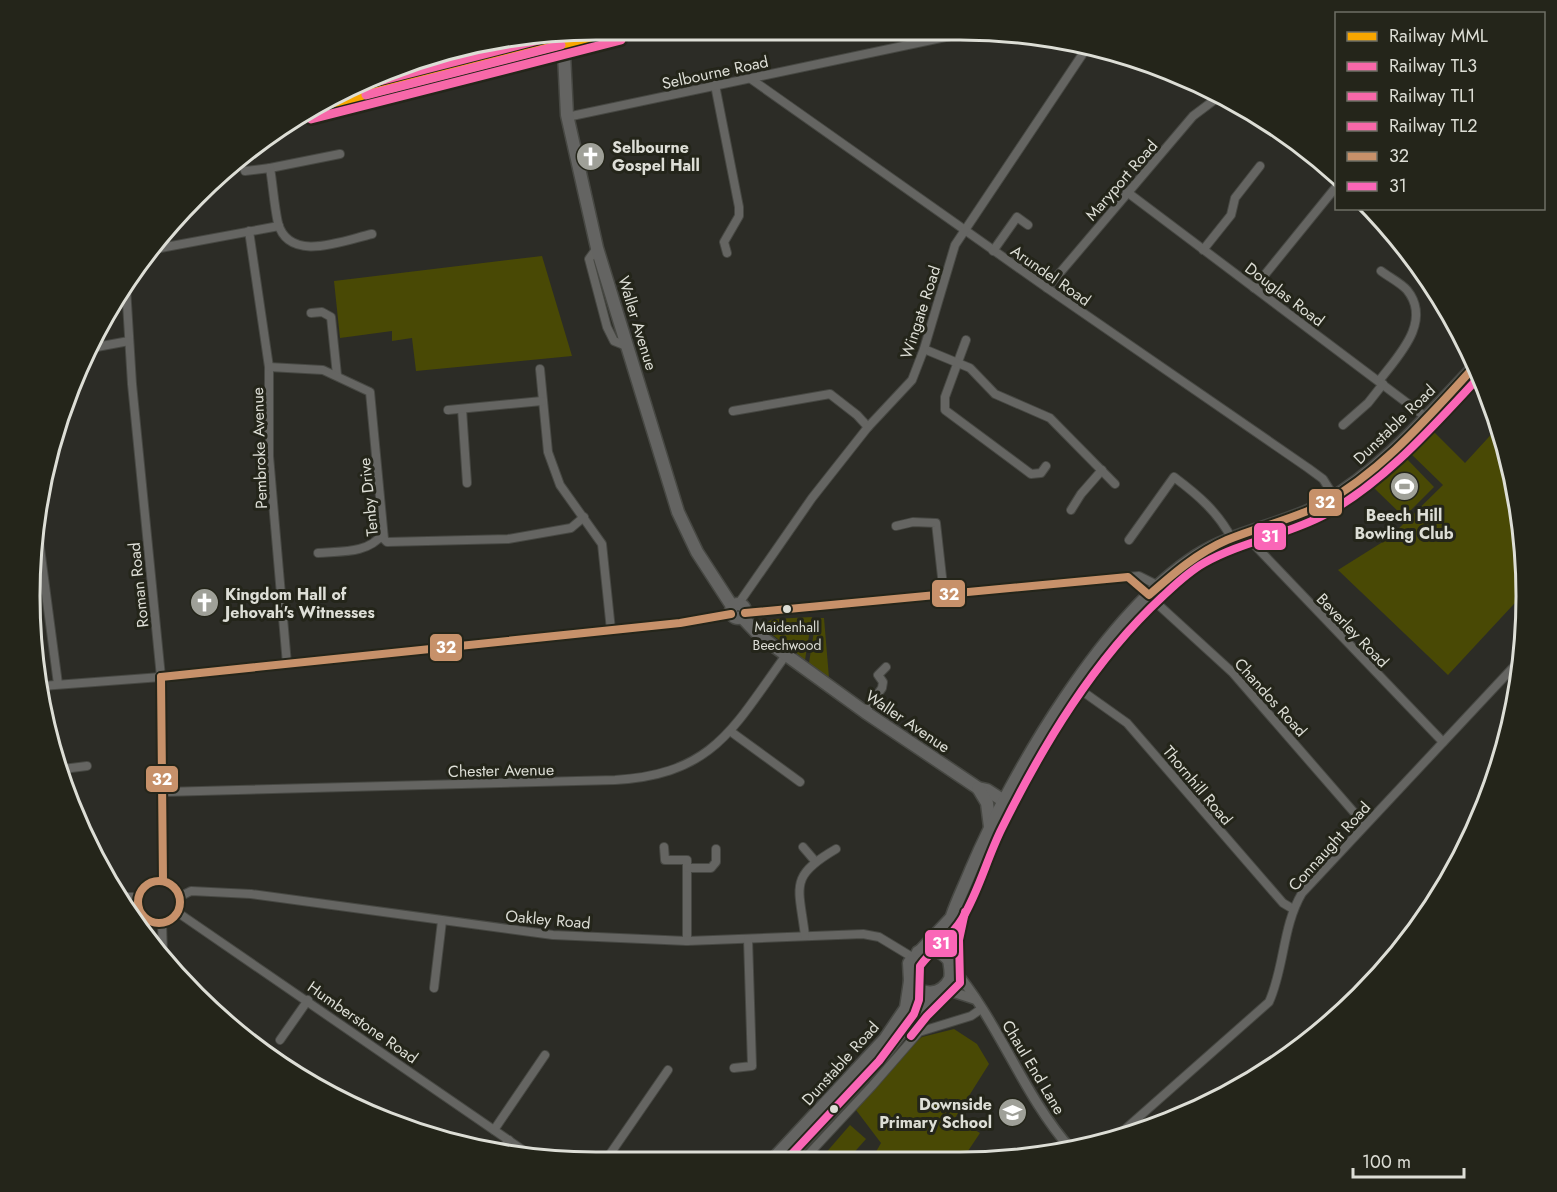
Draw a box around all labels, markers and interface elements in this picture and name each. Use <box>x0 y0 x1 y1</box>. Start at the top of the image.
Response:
legend <box>1335 12 1545 210</box>
text: Railway MML <box>1389 23 1488 49</box>
street label: Selbourne Road <box>660 50 771 95</box>
text: Railway TL3 <box>1389 53 1477 79</box>
text: Railway TL1 <box>1389 83 1475 109</box>
text: Railway TL2 <box>1389 113 1477 139</box>
street label: Maryport Road <box>1080 135 1163 226</box>
place label: Selbourne Gospel Hall <box>612 136 700 177</box>
church icon: Selbourne Gospel Hall <box>575 140 607 172</box>
text: 32 <box>1389 143 1409 169</box>
text: 31 <box>1389 173 1407 199</box>
street label: Arundel Road <box>1006 239 1095 312</box>
street label: Douglas Road <box>1240 257 1329 332</box>
street label: Wingate Road <box>895 263 946 362</box>
street label: Waller Avenue <box>612 273 663 373</box>
street label: Dunstable Road <box>1348 379 1440 469</box>
street label: Pembroke Avenue <box>246 387 273 509</box>
street label: Tenby Drive <box>353 457 384 537</box>
sports icon: Beech Hill Bowling Club <box>1388 471 1420 503</box>
line badge: 32 <box>1308 488 1343 517</box>
text: 32 <box>1315 491 1335 514</box>
place label: Beech Hill Bowling Club <box>1354 504 1454 545</box>
line badge: 31 <box>1253 522 1287 551</box>
text: 31 <box>1261 525 1279 548</box>
street label: Roman Road <box>123 541 154 629</box>
line badge: 32 <box>931 579 966 608</box>
place label: Kingdom Hall of Jehovah's Witnesses <box>222 583 375 624</box>
text: 32 <box>939 583 959 606</box>
church icon: Kingdom Hall of Jehovah's Witnesses <box>188 587 220 619</box>
street label: Beverley Road <box>1311 588 1394 673</box>
marker: Maidenhall Beechwood <box>781 603 793 615</box>
place label: Maidenhall Beechwood <box>753 617 821 655</box>
line badge: 32 <box>429 633 463 662</box>
text: 32 <box>436 636 456 659</box>
street label: Chandos Road <box>1229 653 1312 742</box>
street label: Waller Avenue <box>861 685 955 758</box>
street label: Thornhill Road <box>1157 741 1238 830</box>
street label: Chester Avenue <box>448 758 554 783</box>
line badge: 32 <box>145 765 179 793</box>
text: 32 <box>152 768 172 791</box>
street label: Connaught Road <box>1283 797 1376 896</box>
street label: Oakley Road <box>504 904 592 935</box>
line badge: 31 <box>924 929 958 958</box>
text: 31 <box>932 932 950 955</box>
street label: Humberstone Road <box>303 976 423 1069</box>
street label: Dunstable Road <box>796 1016 884 1110</box>
street label: Chaul End Lane <box>996 1016 1071 1119</box>
place label: Downside Primary School <box>879 1093 992 1134</box>
school or university icon: Downside Primary School <box>997 1097 1029 1129</box>
unlabelled marker <box>828 1103 840 1115</box>
scale bar <box>1353 1141 1464 1179</box>
text: 100 m <box>1362 1149 1411 1175</box>

